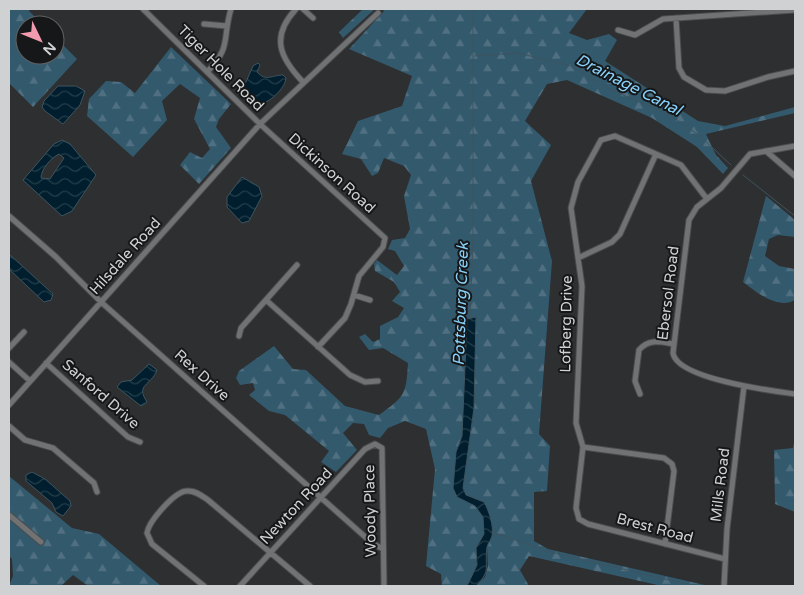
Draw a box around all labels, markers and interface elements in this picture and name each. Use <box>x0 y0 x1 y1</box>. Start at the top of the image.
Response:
north arrow <box>15 15 65 65</box>
street label: Tiger Hole Road <box>174 21 268 115</box>
text: N <box>39 39 59 58</box>
water label: Drainage Canal <box>572 50 686 121</box>
street label: Dickinson Road <box>285 129 379 217</box>
street label: Hilsdale Road <box>86 214 164 298</box>
water label: Pottsburg Creek <box>449 241 473 366</box>
street label: Ebersol Road <box>653 245 683 341</box>
street label: Lofberg Drive <box>556 275 576 373</box>
street label: Rex Drive <box>171 346 233 404</box>
street label: Sanford Drive <box>59 355 143 433</box>
street label: Mills Road <box>707 447 733 523</box>
street label: Newton Road <box>256 464 336 548</box>
street label: Woody Place <box>360 464 380 558</box>
street label: Brest Road <box>615 509 695 547</box>

